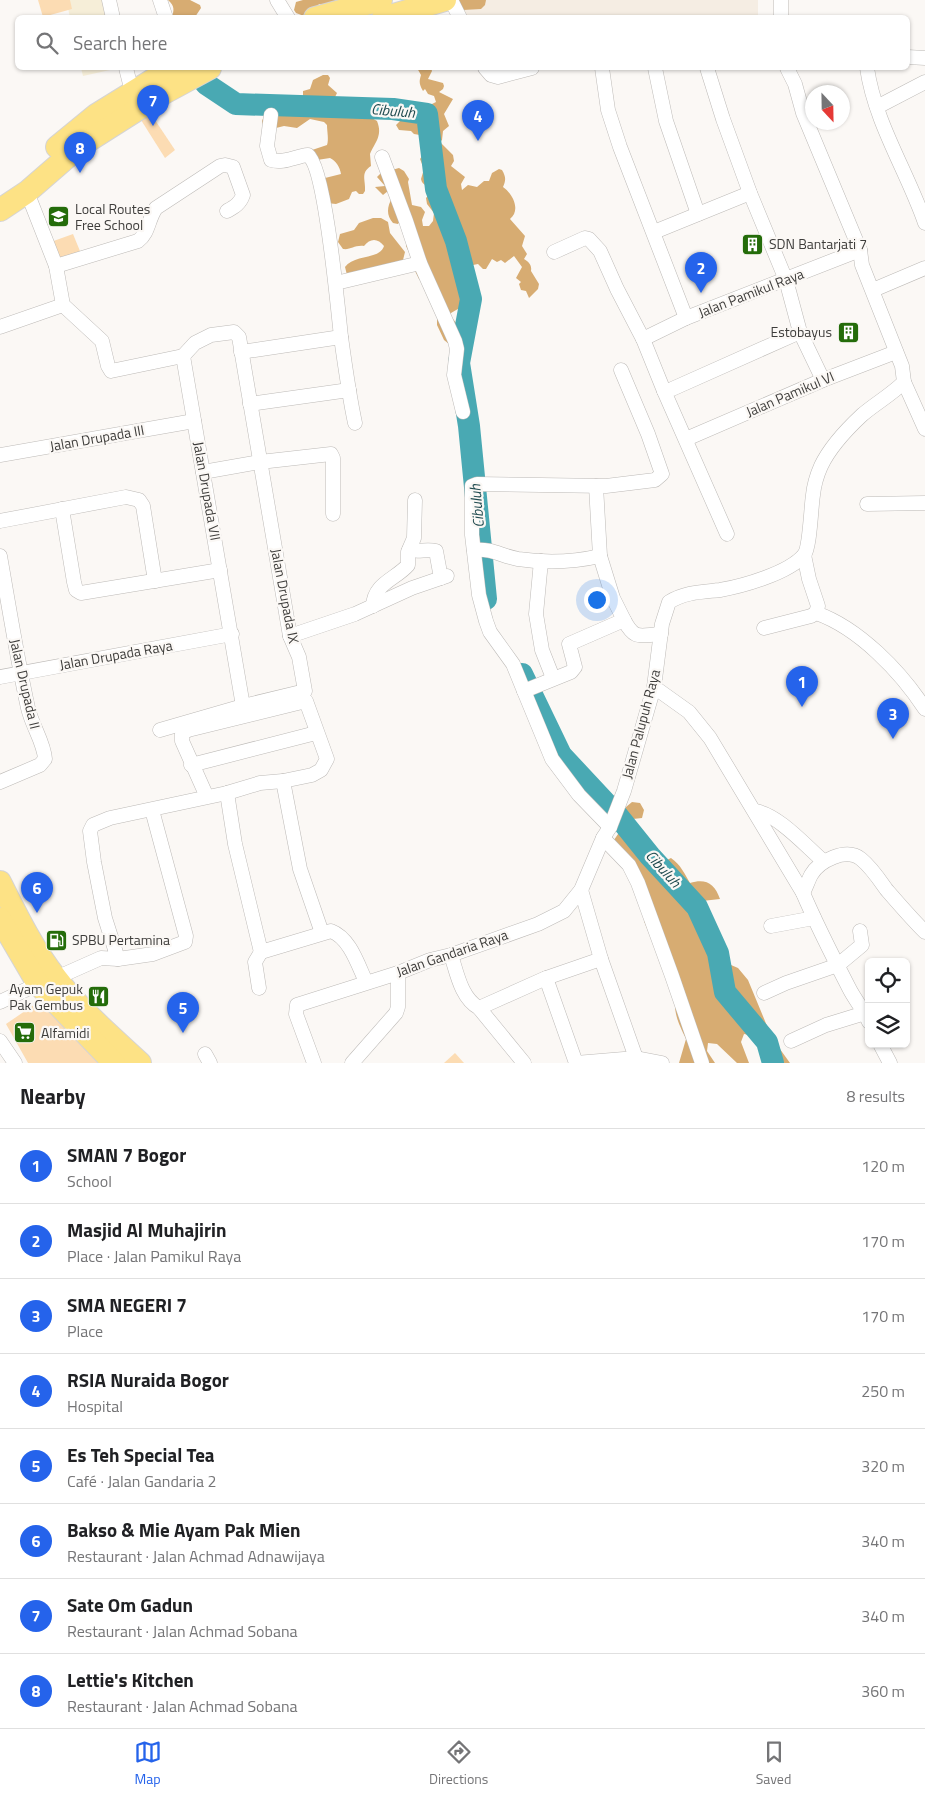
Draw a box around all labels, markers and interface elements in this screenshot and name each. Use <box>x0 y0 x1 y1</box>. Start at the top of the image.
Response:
search box <box>15 15 910 70</box>
text: Search here <box>73 28 167 57</box>
icon: search <box>33 29 61 57</box>
pin: 7 <box>137 85 169 126</box>
north arrow <box>805 85 850 130</box>
water label: Cibuluh <box>370 97 416 124</box>
pin: 4 <box>462 100 494 141</box>
pin: 8 <box>64 132 96 173</box>
place label: Local Routes Free School <box>75 198 150 235</box>
school or university icon: Local Routes Free School <box>47 205 71 229</box>
building icon: SDN Bantarjati 7 <box>741 232 765 256</box>
place label: SDN Bantarjati 7 <box>769 233 867 254</box>
pin: 2 <box>685 252 717 293</box>
street label: Jalan Pamikul Raya <box>695 263 807 322</box>
building icon: Estobayus <box>836 320 860 344</box>
place label: Estobayus <box>770 321 832 342</box>
street label: Jalan Pamikul VI <box>742 366 837 422</box>
street label: Jalan Drupada III <box>48 419 146 456</box>
street label: Jalan Drupada VII <box>188 440 227 542</box>
water label: Cibuluh <box>463 483 490 529</box>
street label: Jalan Drupada IX <box>266 547 305 645</box>
your location <box>584 587 610 613</box>
street label: Jalan Drupada Raya <box>58 634 174 675</box>
street label: Jalan Drupada II <box>5 637 46 731</box>
pin: 1 <box>786 666 818 707</box>
street label: Jalan Palupuh Raya <box>616 667 665 781</box>
pin: 3 <box>877 698 909 739</box>
water label: Cibuluh <box>640 845 687 893</box>
pin: 6 <box>21 872 53 913</box>
street label: Jalan Gandaria Raya <box>393 924 510 981</box>
fuel station icon: SPBU Pertamina <box>44 928 68 952</box>
place label: SPBU Pertamina <box>72 929 170 950</box>
map controls <box>865 958 910 1048</box>
button: locate <box>865 958 910 1003</box>
place label: Ayam Gepuk Pak Gembus <box>9 978 83 1015</box>
restaurant icon: Ayam Gepuk Pak Gembus <box>87 985 111 1009</box>
pin: 5 <box>167 992 199 1033</box>
button: layers <box>865 1003 910 1048</box>
supermarket icon: Alfamidi <box>13 1021 37 1045</box>
place label: Alfamidi <box>41 1022 89 1043</box>
text: Nearby <box>20 1080 85 1112</box>
text: 8 results <box>846 1084 905 1108</box>
text: SMAN 7 Bogor <box>67 1140 186 1169</box>
text: 1 <box>32 1154 40 1178</box>
text: 120 m <box>861 1154 905 1178</box>
text: School <box>67 1169 112 1193</box>
text: Masjid Al Muhajirin <box>67 1215 227 1244</box>
text: 2 <box>32 1229 40 1253</box>
text: 170 m <box>861 1229 905 1253</box>
text: Place · Jalan Pamikul Raya <box>67 1244 241 1268</box>
text: SMA NEGERI 7 <box>67 1290 187 1319</box>
text: 3 <box>32 1304 40 1328</box>
text: 170 m <box>861 1304 905 1328</box>
text: Place <box>67 1319 103 1343</box>
text: RSIA Nuraida Bogor <box>67 1365 229 1394</box>
text: 4 <box>32 1379 40 1403</box>
text: 250 m <box>861 1379 905 1403</box>
text: Hospital <box>67 1394 123 1418</box>
text: Es Teh Special Tea <box>67 1440 215 1469</box>
text: 5 <box>32 1454 40 1478</box>
text: 320 m <box>861 1454 905 1478</box>
text: Café · Jalan Gandaria 2 <box>67 1469 216 1493</box>
text: Bakso & Mie Ayam Pak Mien <box>67 1515 300 1544</box>
text: 6 <box>32 1529 40 1553</box>
text: 340 m <box>861 1529 905 1553</box>
text: Restaurant · Jalan Achmad Adnawijaya <box>67 1544 325 1568</box>
text: Sate Om Gadun <box>67 1590 193 1619</box>
text: 7 <box>32 1604 40 1628</box>
text: 340 m <box>861 1604 905 1628</box>
text: Restaurant · Jalan Achmad Sobana <box>67 1619 298 1643</box>
text: Lettie's Kitchen <box>67 1665 194 1694</box>
text: 8 <box>32 1679 40 1703</box>
text: 360 m <box>861 1679 905 1703</box>
text: Restaurant · Jalan Achmad Sobana <box>67 1694 298 1718</box>
tab: Map <box>134 1738 162 1789</box>
tab: Directions <box>429 1738 488 1789</box>
tab: Saved <box>756 1738 791 1789</box>

